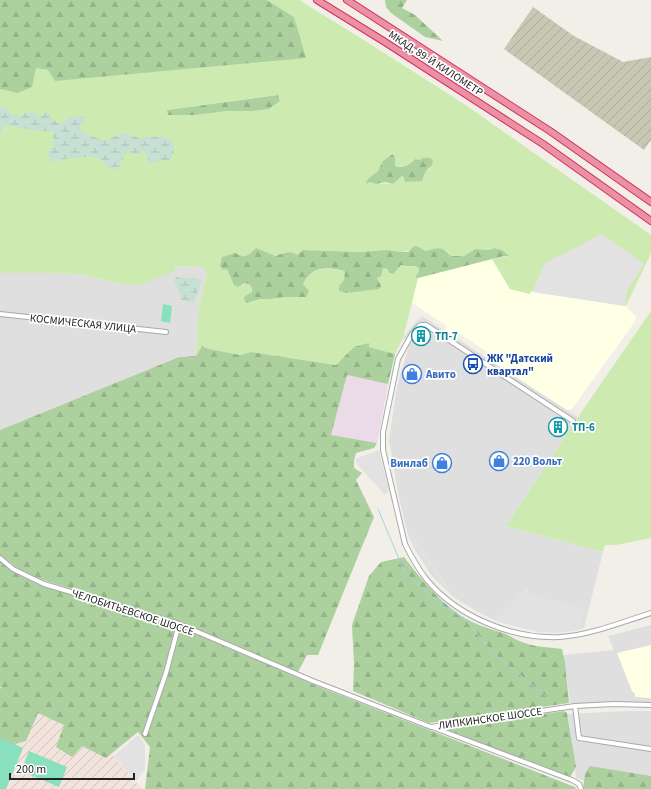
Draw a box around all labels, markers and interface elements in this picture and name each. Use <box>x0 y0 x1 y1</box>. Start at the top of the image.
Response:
street label: МКАД, 89-Й КИЛОМЕТР <box>385 27 486 100</box>
street label: КОСМИЧЕСКАЯ УЛИЦА <box>29 310 137 337</box>
building icon: ТП-7 <box>410 325 432 347</box>
place label: ТП-7 <box>435 329 458 344</box>
place label: ЖК "Датский квартал" <box>487 351 553 379</box>
bus stop icon: ЖК "Датский квартал" <box>462 353 484 375</box>
shop icon: Авито <box>401 363 423 385</box>
place label: Авито <box>425 367 456 382</box>
building icon: ТП-6 <box>547 416 569 438</box>
place label: ТП-6 <box>572 420 595 435</box>
shop icon: 220 Вольт <box>488 450 510 472</box>
shop icon: Винлаб <box>431 452 453 474</box>
place label: 220 Вольт <box>513 454 563 469</box>
place label: Винлаб <box>390 456 428 471</box>
street label: ЧЕЛОБИТЬЕВСКОЕ ШОССЕ <box>70 586 196 639</box>
street label: ЛИПКИНСКОЕ ШОССЕ <box>437 704 543 733</box>
scale bar <box>10 755 134 781</box>
text: 200 m <box>16 761 46 778</box>

